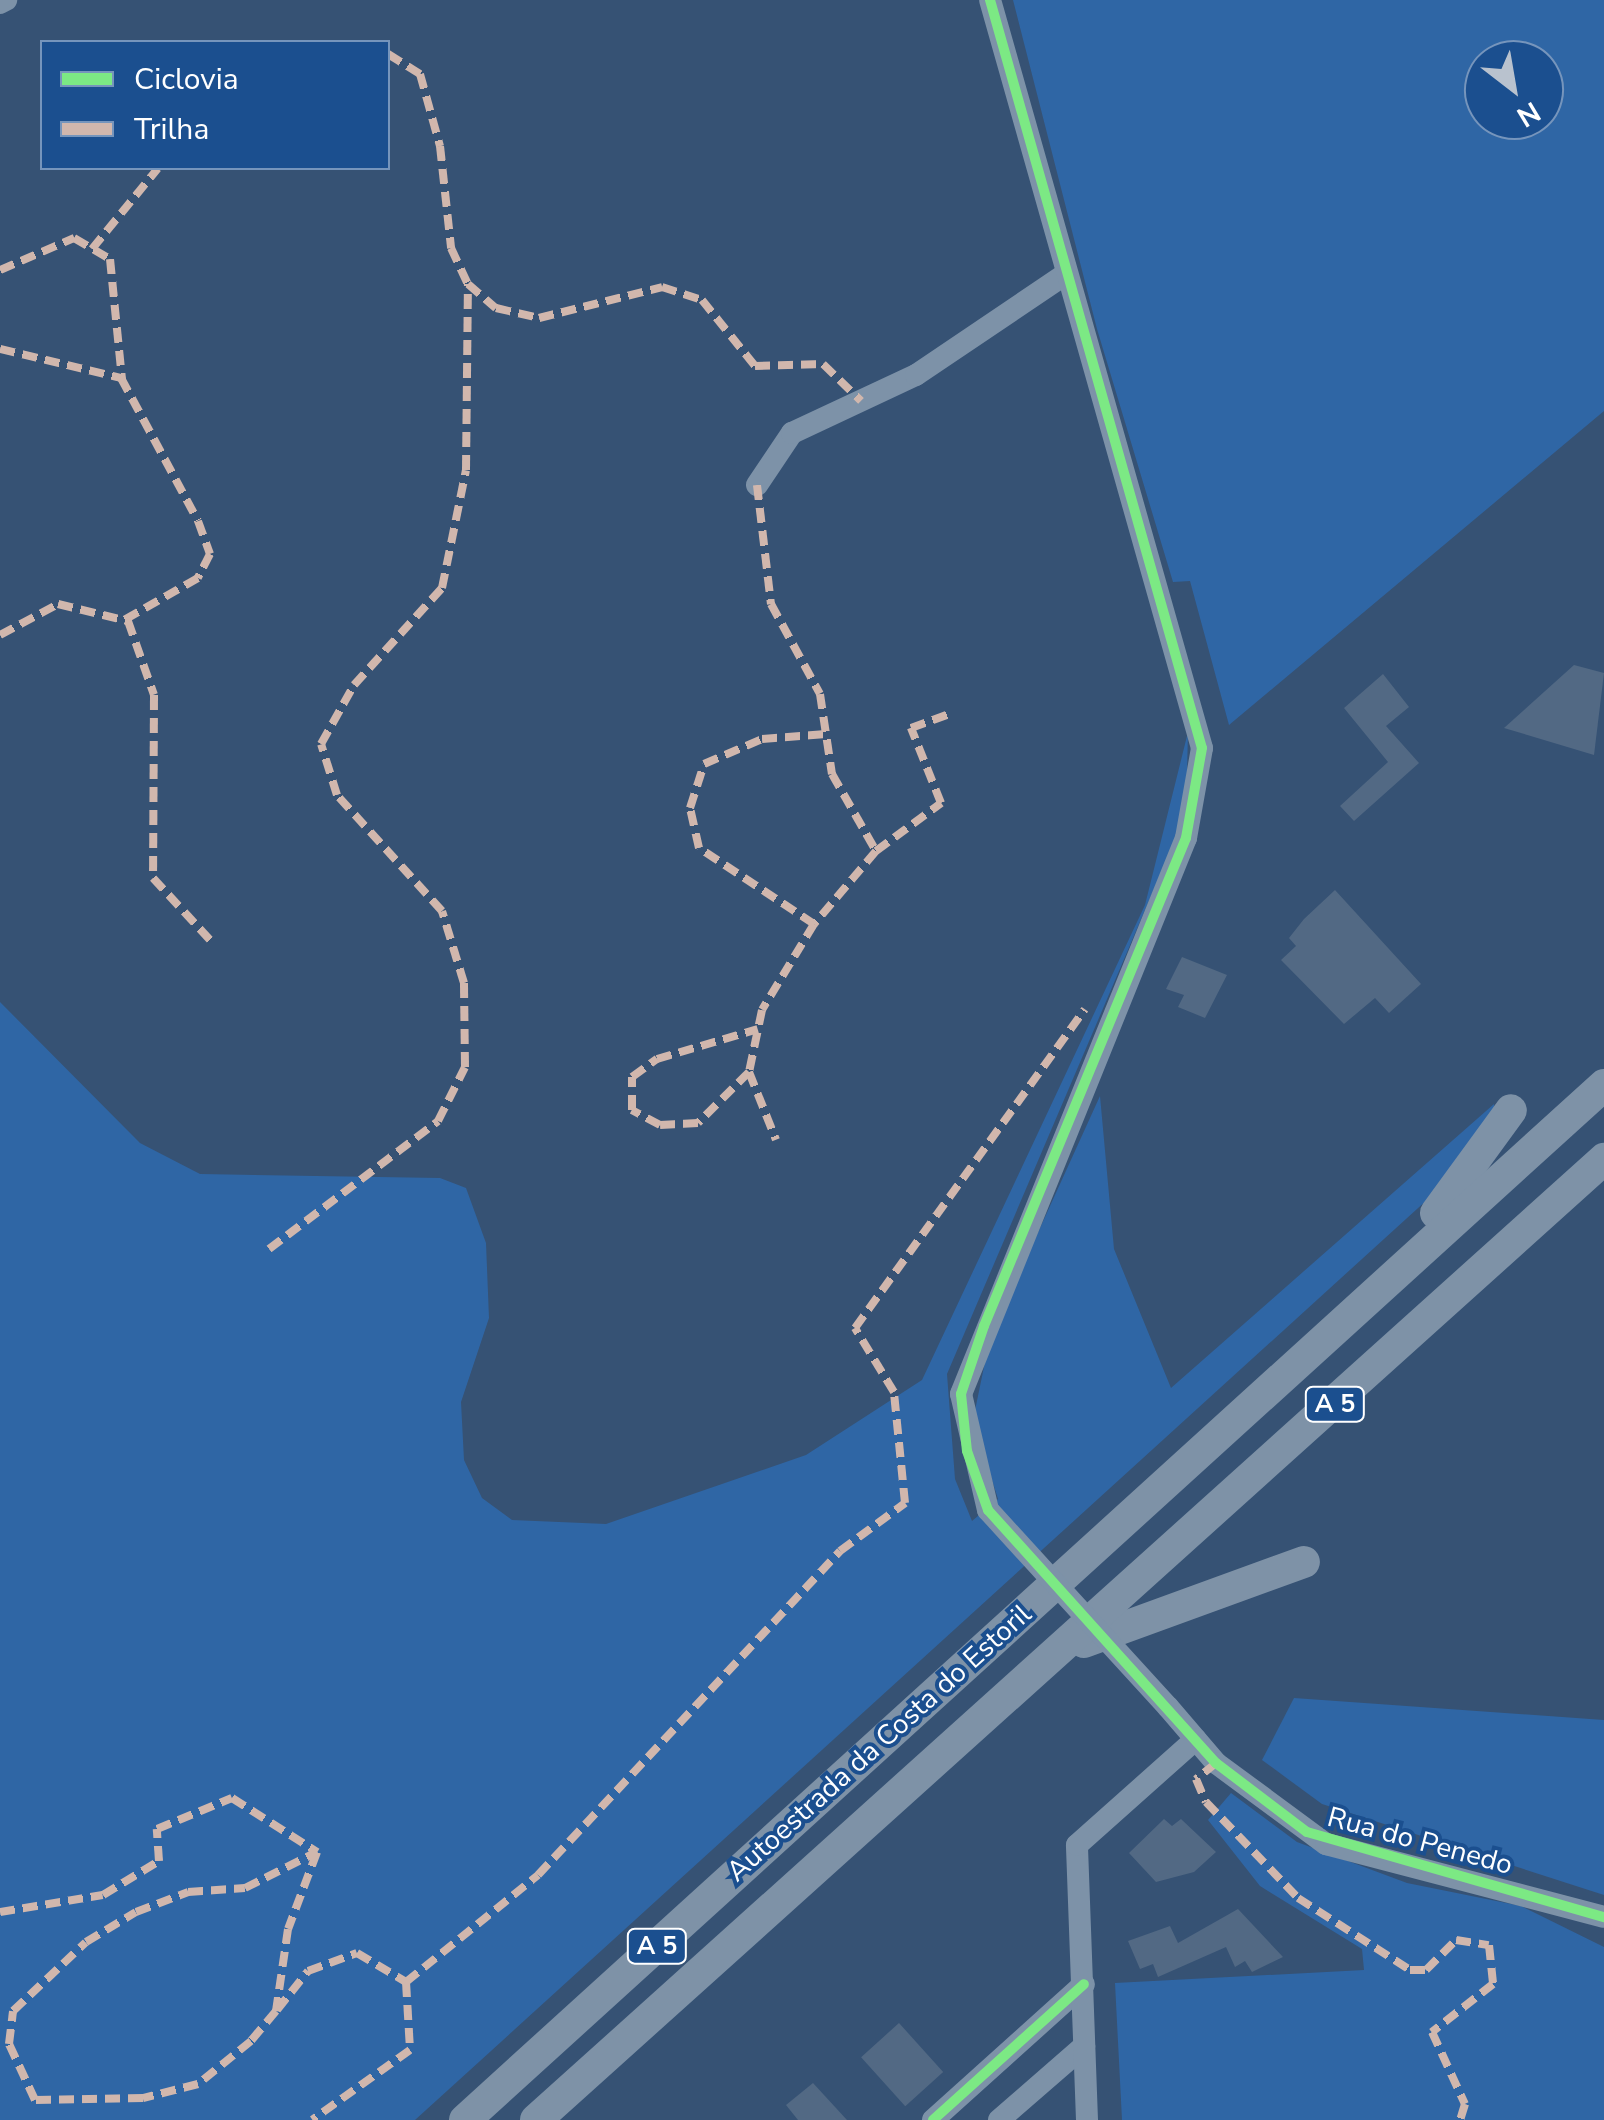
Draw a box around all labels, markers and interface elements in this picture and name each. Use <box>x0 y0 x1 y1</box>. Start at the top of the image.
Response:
legend <box>40 40 390 170</box>
north arrow <box>1464 40 1564 140</box>
text: Ciclovia <box>134 59 239 100</box>
text: N <box>1510 92 1547 136</box>
text: Trilha <box>134 109 209 150</box>
road number: A 5 <box>1302 1384 1368 1424</box>
street label: Autoestrada da Costa do Estoril <box>720 1597 1038 1889</box>
street label: Rua do Penedo <box>1324 1800 1516 1882</box>
road number: A 5 <box>624 1926 690 1966</box>

